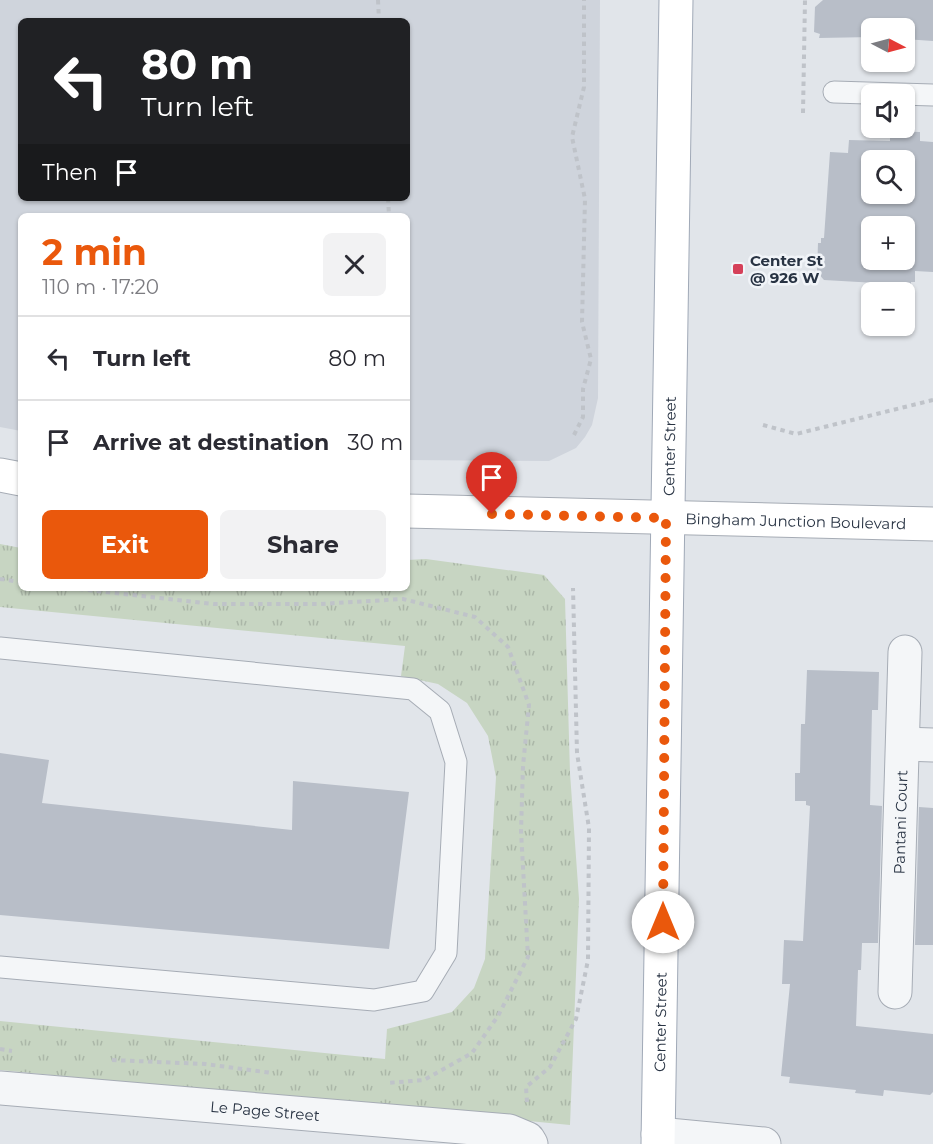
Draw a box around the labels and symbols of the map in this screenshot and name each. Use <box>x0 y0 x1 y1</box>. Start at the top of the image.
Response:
north arrow <box>861 18 915 72</box>
place label: Center St @ 926 W <box>750 251 823 287</box>
marker: Center St @ 926 W <box>731 262 745 276</box>
street label: Center Street <box>659 396 679 496</box>
pin <box>466 452 517 514</box>
street label: Bingham Junction Boulevard <box>685 508 907 533</box>
street label: Pantani Court <box>889 770 911 875</box>
position arrow <box>631 890 695 954</box>
street label: Center Street <box>650 972 670 1072</box>
street label: Le Page Street <box>210 1096 321 1124</box>

